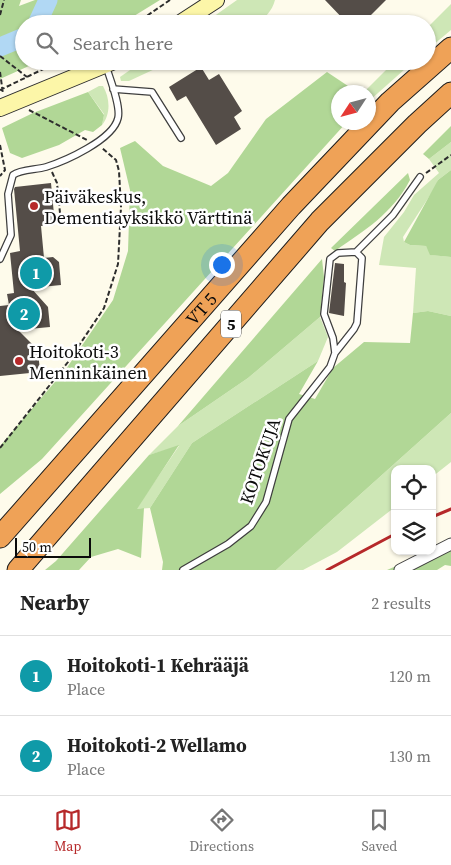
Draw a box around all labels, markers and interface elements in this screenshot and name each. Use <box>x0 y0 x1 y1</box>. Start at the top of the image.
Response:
search box <box>15 15 436 70</box>
icon: search <box>33 29 61 57</box>
text: Search here <box>73 30 173 56</box>
north arrow <box>331 85 376 130</box>
place label: Päiväkeskus, Dementiayksikkö Värttinä <box>44 184 253 230</box>
marker: Päiväkeskus, Dementiayksikkö Värttinä <box>28 200 40 212</box>
your location <box>209 252 235 278</box>
pin: 1 <box>20 254 52 292</box>
street label: VT 5 <box>179 287 222 330</box>
pin: 2 <box>8 295 40 333</box>
road number: 5 <box>221 310 241 338</box>
place label: Hoitokoti-3 Menninkäinen <box>29 339 148 385</box>
marker: Hoitokoti-3 Menninkäinen <box>13 355 25 367</box>
street label: KOTOKUJA <box>234 415 286 507</box>
map controls <box>391 465 436 555</box>
button: locate <box>391 465 436 510</box>
button: layers <box>391 510 436 555</box>
scale bar <box>15 535 91 558</box>
text: 50 m <box>22 537 52 557</box>
text: Nearby <box>20 588 90 617</box>
text: 2 results <box>371 592 431 614</box>
text: Hoitokoti-1 Kehrääjä <box>67 652 249 678</box>
text: 1 <box>32 665 40 687</box>
text: 120 m <box>389 665 431 687</box>
text: Place <box>67 678 105 700</box>
text: Hoitokoti-2 Wellamo <box>67 732 247 758</box>
text: 2 <box>32 745 40 767</box>
text: 130 m <box>389 745 431 767</box>
text: Place <box>67 758 105 780</box>
tab: Map <box>54 806 82 856</box>
tab: Directions <box>189 806 254 856</box>
tab: Saved <box>361 806 397 856</box>

